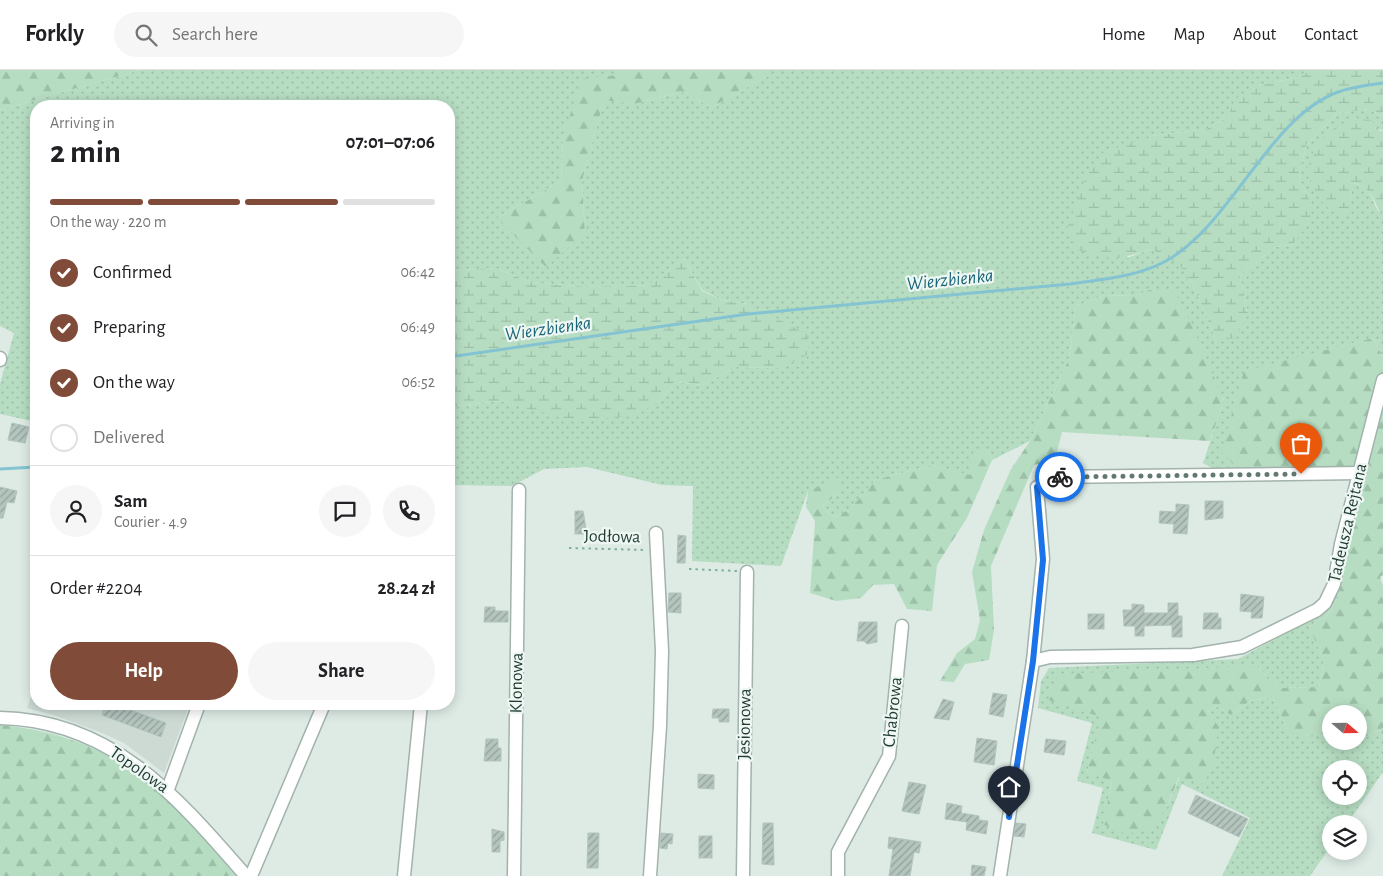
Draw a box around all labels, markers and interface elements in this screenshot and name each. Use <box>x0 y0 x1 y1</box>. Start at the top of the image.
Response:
search box <box>114 12 464 57</box>
icon: search <box>132 21 160 49</box>
text: Forkly <box>25 22 84 46</box>
text: Search here <box>172 25 258 44</box>
text: Home <box>1102 26 1145 44</box>
text: Map <box>1173 26 1205 44</box>
text: About <box>1233 26 1276 44</box>
text: Contact <box>1304 26 1358 44</box>
text: Arriving in <box>50 115 115 131</box>
text: 07:01–07:06 <box>346 133 435 152</box>
text: 2 min <box>50 136 121 168</box>
text: On the way · 220 m <box>50 214 166 230</box>
icon: check <box>50 259 78 287</box>
text: Confirmed <box>93 263 172 282</box>
text: 06:42 <box>400 264 435 280</box>
water label: Wierzbienka <box>906 266 994 294</box>
icon: check <box>50 314 78 342</box>
water label: Wierzbienka <box>504 314 592 344</box>
text: Preparing <box>93 318 166 337</box>
text: 06:49 <box>400 319 435 335</box>
icon: check <box>50 369 78 397</box>
text: On the way <box>93 373 175 392</box>
text: 06:52 <box>401 374 435 390</box>
pin <box>1280 423 1322 474</box>
text: Delivered <box>93 428 165 447</box>
icon: bag <box>1287 430 1315 458</box>
courier <box>1035 452 1085 502</box>
street label: Tadeusza Rejtana <box>1326 462 1370 584</box>
icon: bike <box>1046 463 1074 491</box>
button: person <box>50 485 102 537</box>
button: chat <box>319 485 371 537</box>
button: phone <box>383 485 435 537</box>
text: Sam <box>114 492 148 511</box>
text: Courier · 4.9 <box>114 514 187 530</box>
street label: Jodłowa <box>583 528 641 546</box>
text: Order #2204 <box>50 579 142 598</box>
text: 28.24 zł <box>377 579 435 598</box>
button: Help <box>50 642 238 700</box>
button: Share <box>248 642 435 700</box>
street label: Klonowa <box>507 652 527 714</box>
street label: Chabrowa <box>880 676 906 748</box>
street label: Jesionowa <box>735 688 755 760</box>
north arrow <box>1322 705 1368 750</box>
map controls <box>1322 705 1367 860</box>
street label: Topolowa <box>106 743 172 797</box>
button: locate <box>1322 760 1367 805</box>
pin <box>988 766 1030 817</box>
icon: home <box>995 773 1023 801</box>
button: layers <box>1322 815 1367 860</box>

